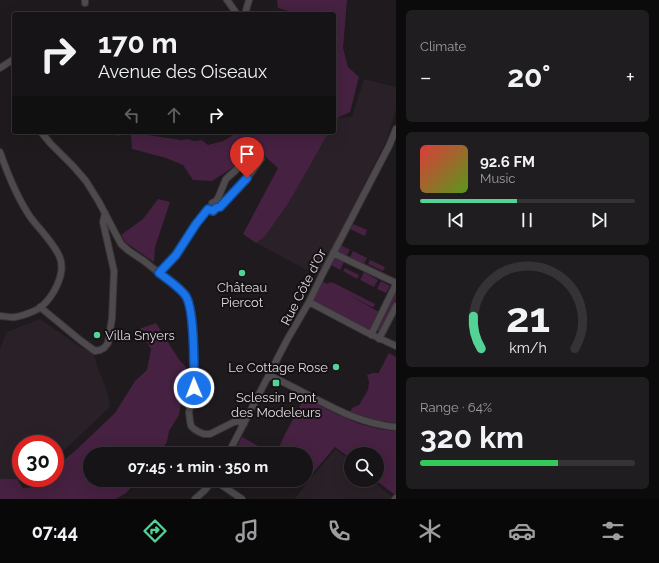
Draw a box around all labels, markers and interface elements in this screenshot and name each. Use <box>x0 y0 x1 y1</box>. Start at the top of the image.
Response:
text: 170 m <box>98 27 178 60</box>
icon: right <box>32 28 84 80</box>
text: Climate <box>420 39 466 54</box>
text: 20° <box>507 59 551 94</box>
text: Avenue des Oiseaux <box>98 61 267 82</box>
text: − <box>420 64 432 90</box>
text: + <box>626 64 635 90</box>
icon: left <box>121 104 143 126</box>
icon: ahead <box>163 104 185 126</box>
icon: right <box>205 104 227 126</box>
pin <box>230 137 264 178</box>
icon: arrive <box>236 143 258 165</box>
text: 92.6 FM <box>480 153 535 171</box>
text: Music <box>480 171 515 186</box>
icon: previous <box>445 209 467 231</box>
icon: pause <box>516 209 538 231</box>
icon: next <box>588 209 610 231</box>
street label: Rue Côte d'Or <box>278 246 329 328</box>
marker: Château Piercot <box>237 268 247 278</box>
place label: Château Piercot <box>217 280 267 310</box>
text: 21 <box>505 292 550 341</box>
place label: Villa Snyers <box>105 328 175 343</box>
marker: Villa Snyers <box>92 330 102 340</box>
text: km/h <box>509 339 546 355</box>
place label: Le Cottage Rose <box>228 360 328 375</box>
marker: Le Cottage Rose <box>331 362 341 372</box>
position arrow <box>173 367 215 409</box>
marker: Sclessin Pont des Modeleurs <box>271 378 281 388</box>
place label: Sclessin Pont des Modeleurs <box>231 390 321 420</box>
text: Range · 64% <box>420 400 492 415</box>
text: 320 km <box>420 420 524 455</box>
speed limit sign: 30 <box>12 435 64 487</box>
map controls <box>344 447 384 487</box>
button: search <box>344 447 384 487</box>
text: 07:45 · 1 min · 350 m <box>128 458 268 476</box>
icon: directions <box>141 517 169 545</box>
icon: music <box>233 517 261 545</box>
icon: phone <box>325 517 353 545</box>
icon: climate <box>416 517 444 545</box>
icon: car <box>508 517 536 545</box>
icon: filters <box>599 517 627 545</box>
text: 07:44 <box>32 521 78 542</box>

